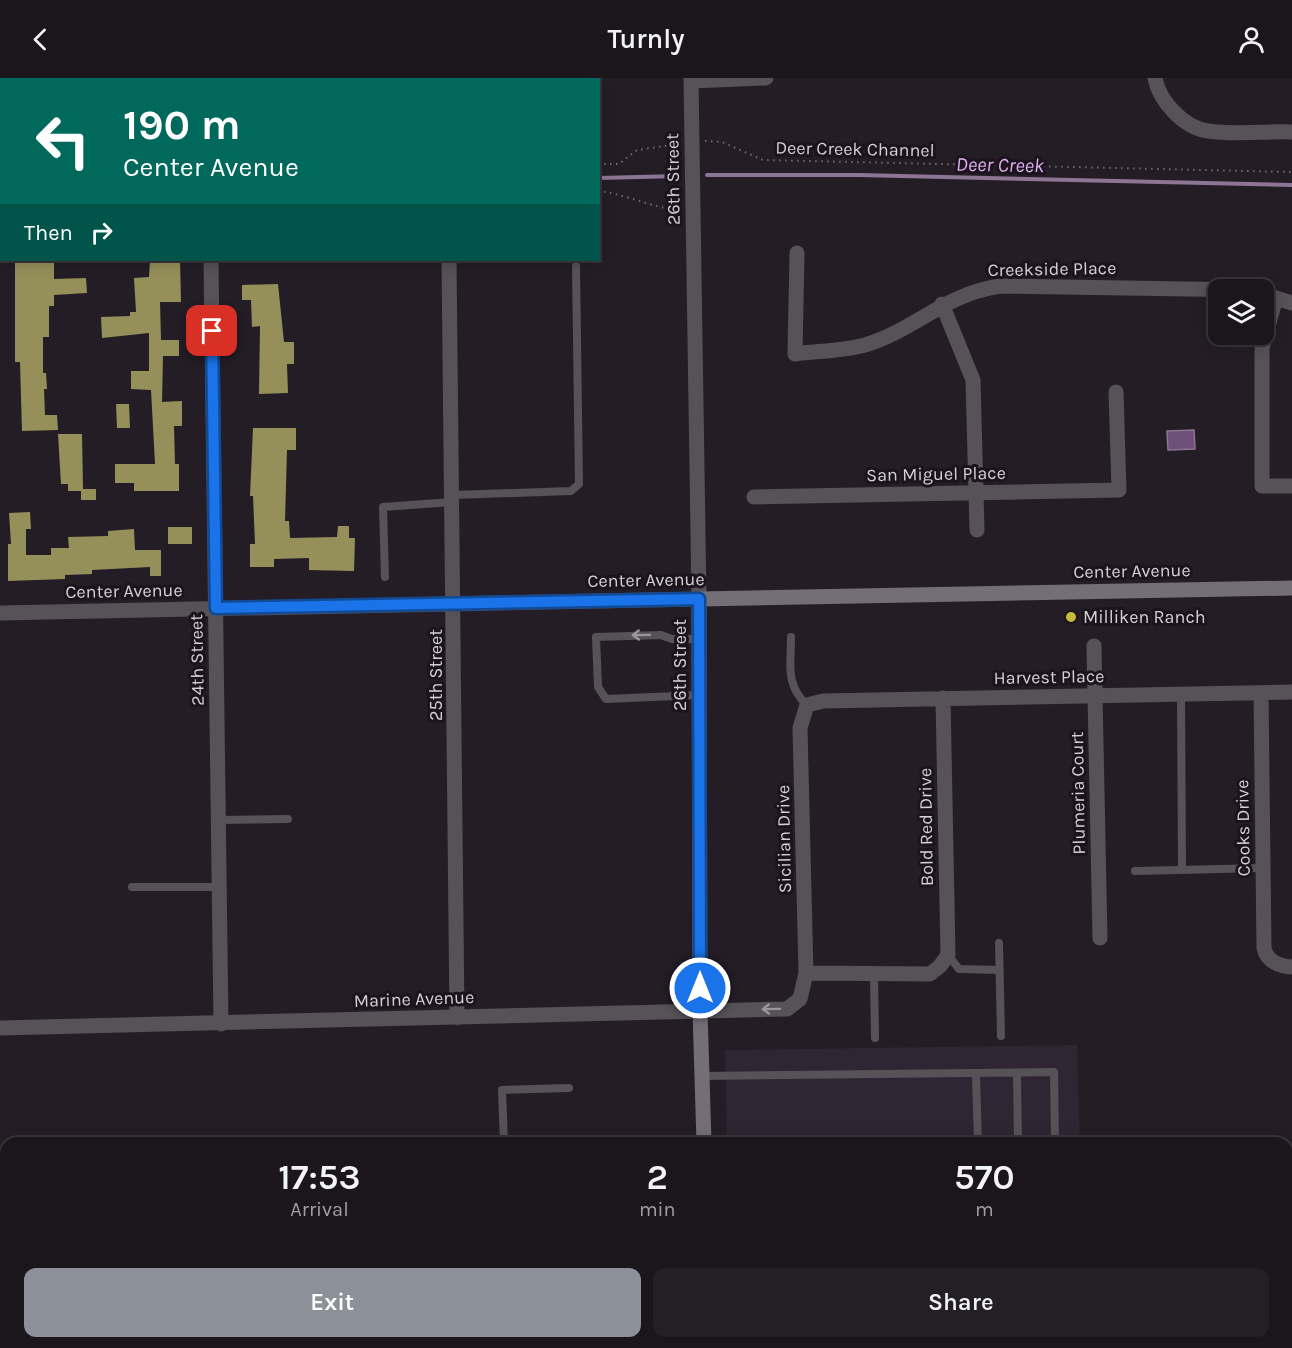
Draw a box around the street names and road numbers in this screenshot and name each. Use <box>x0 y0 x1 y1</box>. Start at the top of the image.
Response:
street label: 26th Street <box>661 133 685 225</box>
street label: Deer Creek Channel <box>775 137 935 161</box>
street label: Creekside Place <box>988 257 1116 281</box>
street label: San Miguel Place <box>866 462 1006 486</box>
street label: Center Avenue <box>1073 559 1191 583</box>
street label: Center Avenue <box>587 568 705 592</box>
street label: Center Avenue <box>65 579 183 603</box>
street label: 24th Street <box>185 614 209 706</box>
street label: 26th Street <box>669 619 691 711</box>
street label: 25th Street <box>425 629 447 721</box>
street label: Harvest Place <box>993 665 1105 689</box>
street label: Plumeria Court <box>1066 731 1090 855</box>
street label: Bold Red Drive <box>914 768 938 886</box>
street label: Cooks Drive <box>1231 780 1255 876</box>
street label: Sicilian Drive <box>772 785 796 893</box>
street label: Marine Avenue <box>353 986 475 1012</box>

